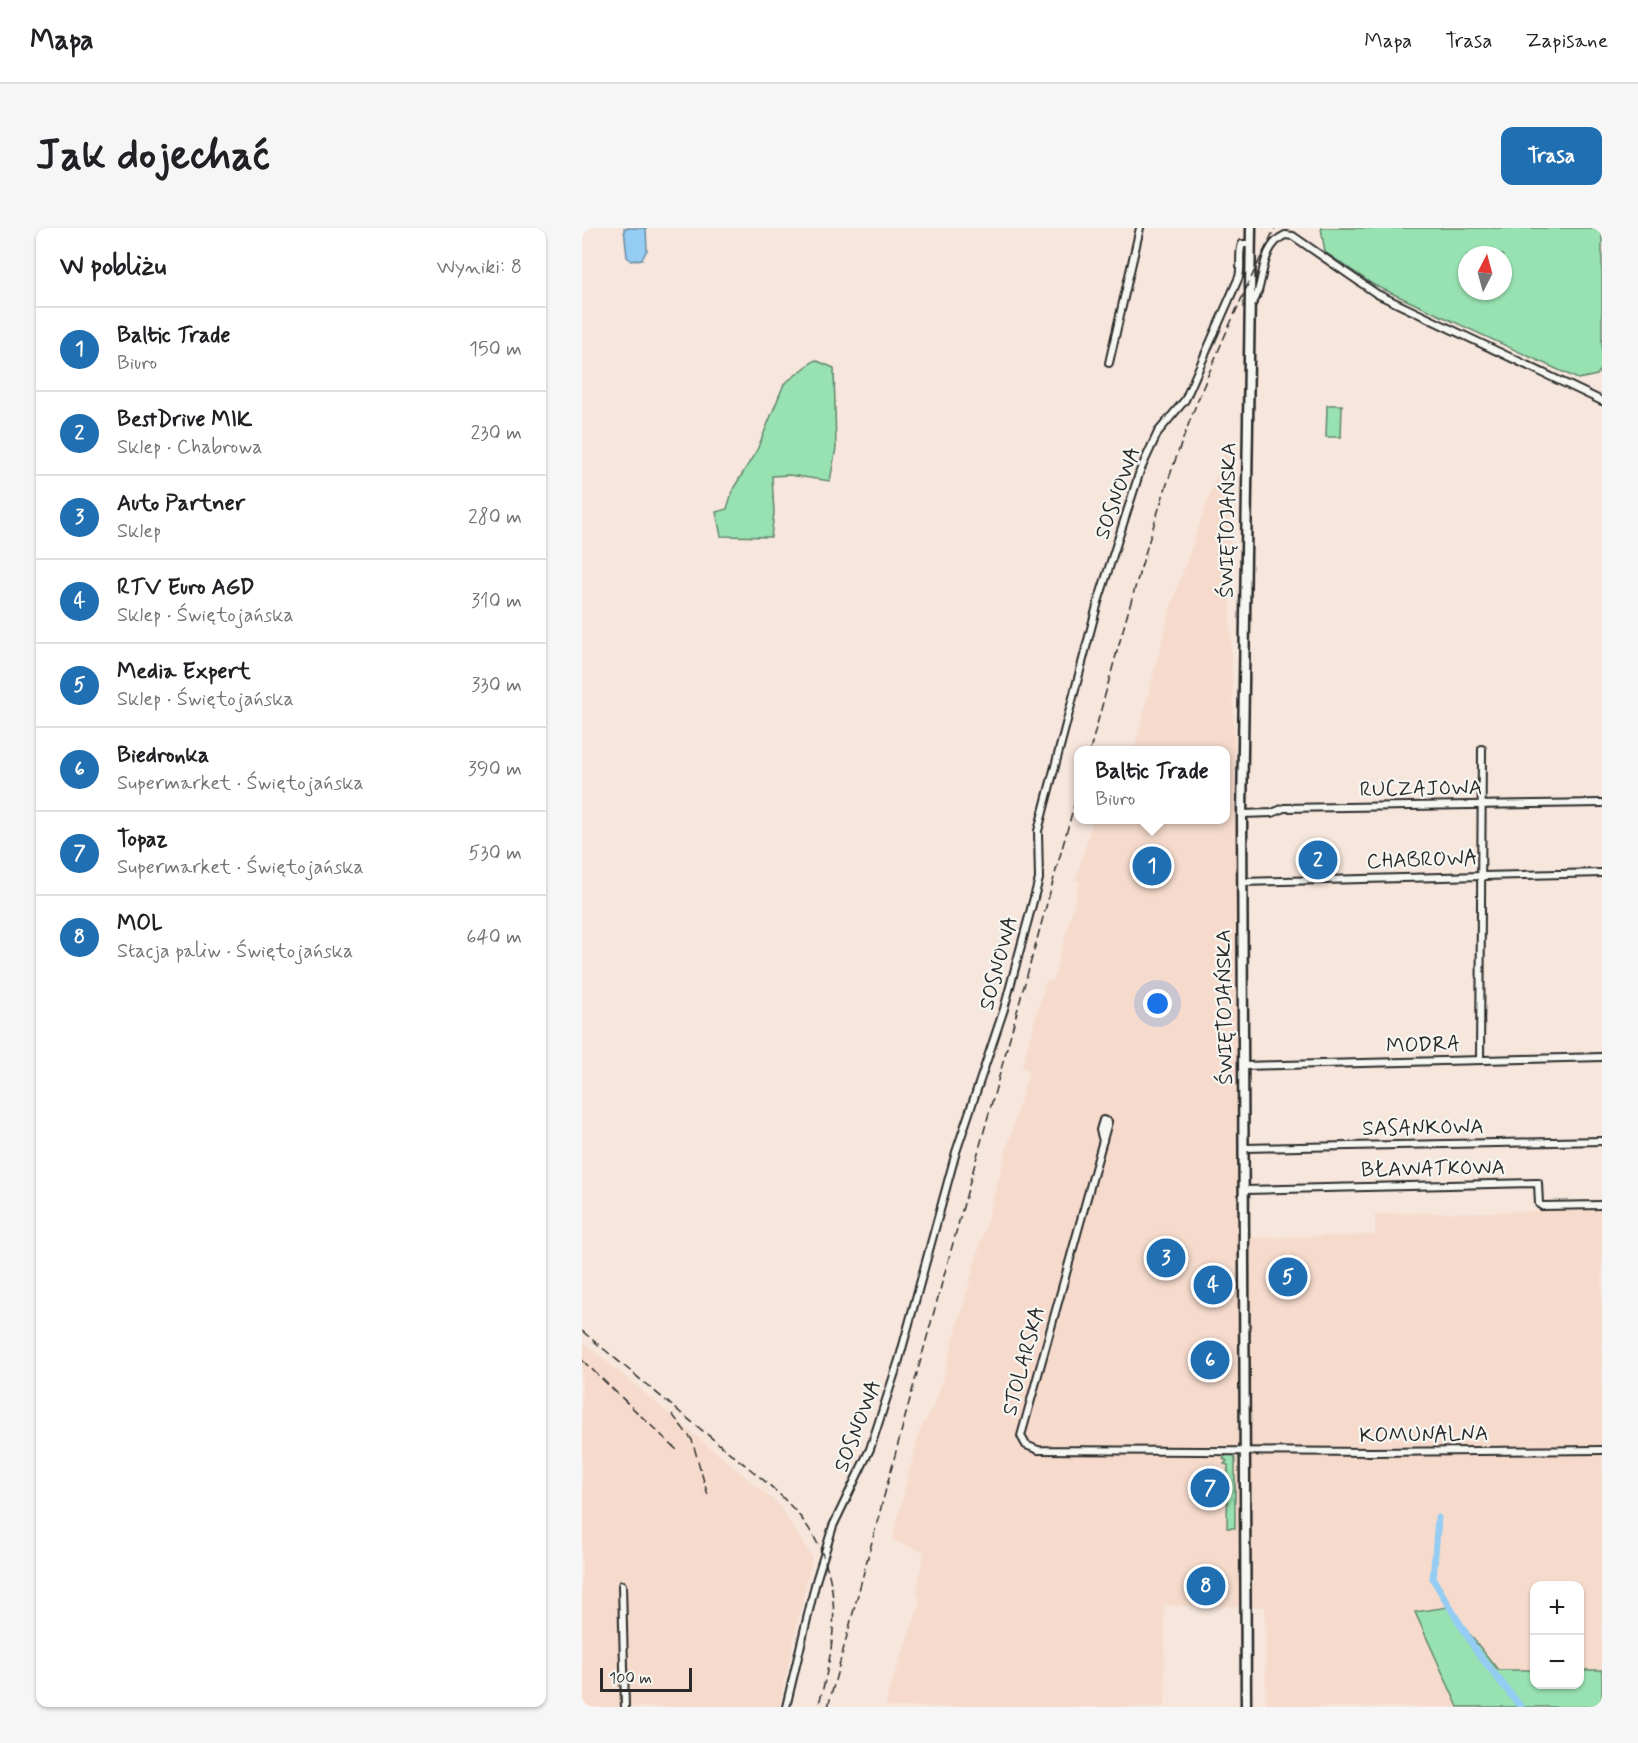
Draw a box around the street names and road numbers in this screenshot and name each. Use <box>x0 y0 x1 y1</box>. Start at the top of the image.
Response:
street label: ŚWIĘTOJAŃSKA <box>1213 442 1243 598</box>
street label: SOSNOWA <box>1088 443 1148 543</box>
street label: RUCZAJOWA <box>1359 774 1483 804</box>
street label: CHABROWA <box>1366 844 1478 876</box>
street label: SOSNOWA <box>973 913 1025 1013</box>
street label: ŚWIĘTOJAŃSKA <box>1210 929 1240 1085</box>
street label: MODRA <box>1386 1030 1460 1060</box>
street label: SASANKOWA <box>1362 1113 1484 1143</box>
street label: BŁAWATKOWA <box>1361 1154 1505 1184</box>
street label: STOLARSKA <box>996 1303 1052 1419</box>
street label: SOSNOWA <box>828 1376 888 1476</box>
street label: KOMUNALNA <box>1359 1420 1489 1450</box>

